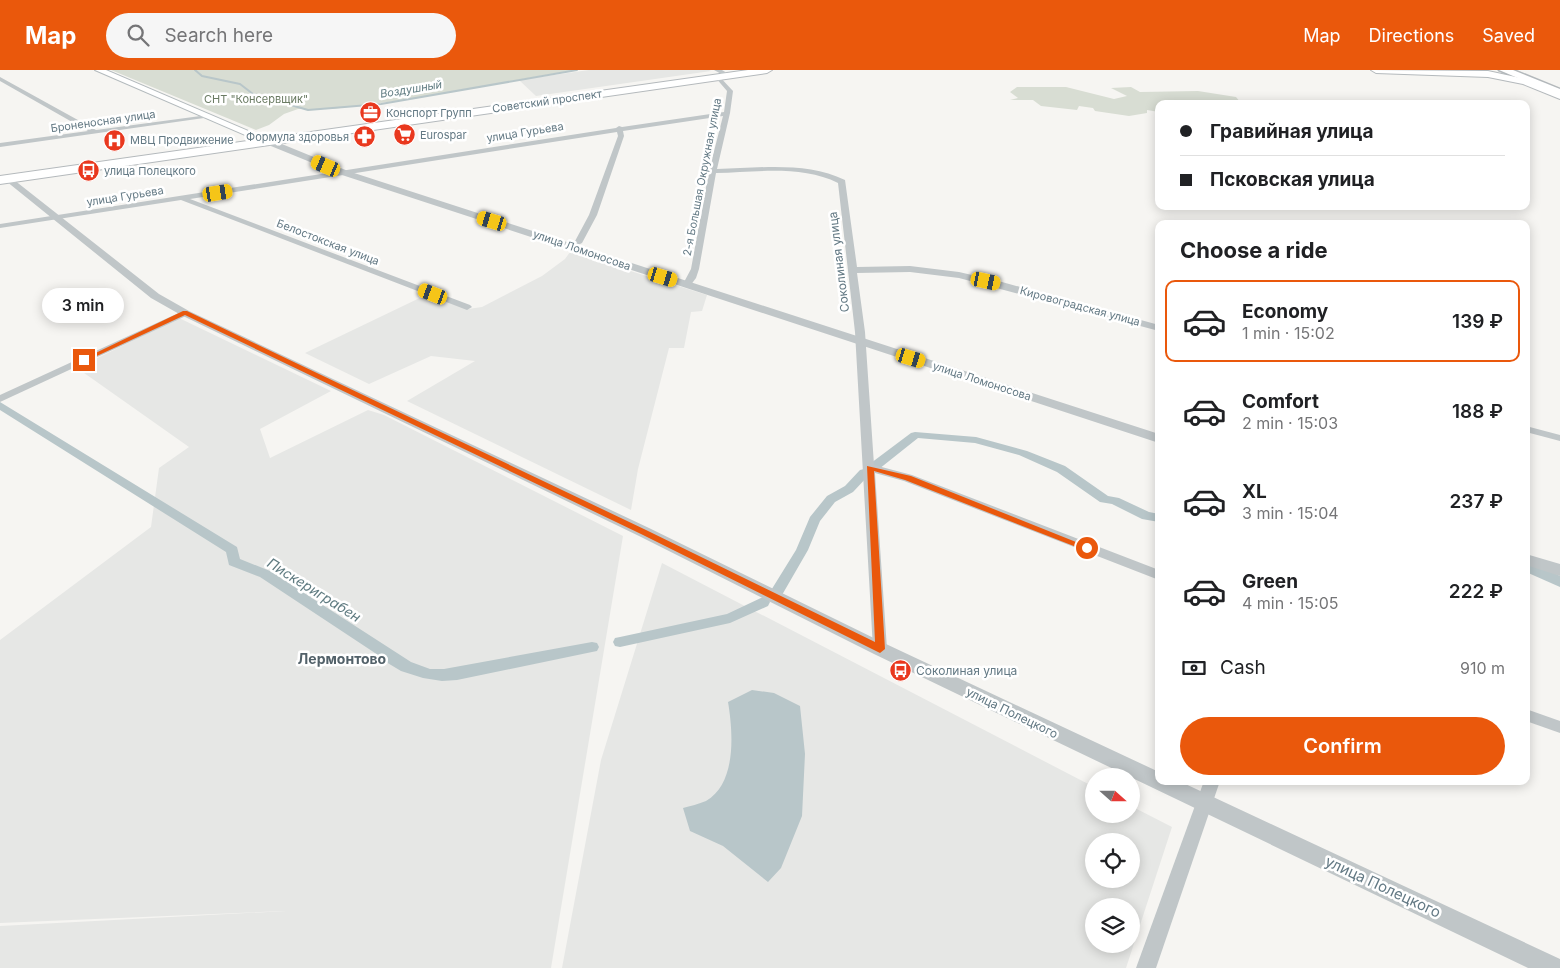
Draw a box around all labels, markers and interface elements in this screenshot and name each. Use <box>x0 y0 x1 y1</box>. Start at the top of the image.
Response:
search box <box>106 13 456 58</box>
text: Map <box>25 21 76 50</box>
icon: search <box>124 21 152 49</box>
text: Search here <box>164 24 273 47</box>
text: Map <box>1303 25 1341 46</box>
text: Directions <box>1369 25 1454 46</box>
text: Saved <box>1482 25 1535 46</box>
water label: Воздушный <box>379 77 443 101</box>
street label: Советский проспект <box>491 86 604 116</box>
park label: СНТ "Консервщик" <box>204 92 308 106</box>
street label: 2-я Большая Окружная улица <box>680 97 724 257</box>
office icon: Конспорт Групп <box>358 101 382 125</box>
place label: Конспорт Групп <box>386 106 472 120</box>
street label: Броненосная улица <box>50 107 156 135</box>
street label: улица Гурьева <box>485 119 565 145</box>
text: Гравийная улица <box>1210 120 1374 143</box>
supermarket icon: Eurospar <box>392 123 416 147</box>
pharmacy icon: Формула здоровья <box>353 125 377 149</box>
hospital icon: МВЦ Продвижение <box>102 128 126 152</box>
place label: Eurospar <box>420 128 467 142</box>
place label: Формула здоровья <box>246 130 349 144</box>
place label: МВЦ Продвижение <box>130 133 234 147</box>
car <box>309 153 342 179</box>
bus stop icon: улица Полецкого <box>76 159 100 183</box>
place label: улица Полецкого <box>104 164 196 178</box>
text: Псковская улица <box>1210 168 1375 191</box>
street label: улица Гурьева <box>85 183 165 209</box>
car <box>202 183 233 203</box>
car <box>475 209 508 233</box>
street label: Соколиная улица <box>825 211 852 313</box>
street label: Белостокская улица <box>275 216 381 268</box>
street label: улица Ломоносова <box>531 227 633 273</box>
text: Choose a ride <box>1180 237 1328 263</box>
car <box>646 265 679 289</box>
car <box>969 271 1002 291</box>
car <box>416 282 449 306</box>
street label: Кировоградская улица <box>1018 283 1142 329</box>
callout: 3 min <box>43 288 125 322</box>
text: 3 min <box>62 295 104 315</box>
icon: car <box>1182 299 1227 344</box>
text: Economy <box>1242 300 1328 323</box>
text: 139 ₽ <box>1452 310 1503 333</box>
text: 1 min · 15:02 <box>1242 323 1335 343</box>
car <box>894 346 927 370</box>
route end <box>73 349 95 371</box>
street label: улица Ломоносова <box>931 358 1033 404</box>
icon: car <box>1182 389 1227 434</box>
text: Comfort <box>1242 390 1319 413</box>
text: 188 ₽ <box>1452 400 1503 423</box>
text: 2 min · 15:03 <box>1242 413 1338 433</box>
icon: car <box>1182 479 1227 524</box>
text: XL <box>1242 480 1267 503</box>
text: 237 ₽ <box>1450 490 1503 513</box>
text: 3 min · 15:04 <box>1242 503 1339 523</box>
route start <box>1076 537 1098 559</box>
water label: Пискериграбен <box>264 554 364 625</box>
icon: car <box>1182 569 1227 614</box>
text: Green <box>1242 570 1298 593</box>
text: 222 ₽ <box>1449 580 1503 603</box>
text: 4 min · 15:05 <box>1242 593 1338 613</box>
district label: Лермонтово <box>298 650 387 667</box>
icon: cash <box>1180 654 1208 682</box>
text: Cash <box>1220 656 1266 679</box>
text: 910 m <box>1460 658 1505 678</box>
bus stop icon: Соколиная улица <box>888 659 912 683</box>
place label: Соколиная улица <box>916 663 1017 678</box>
street label: улица Полецкого <box>964 684 1061 741</box>
button: Confirm <box>1180 717 1505 775</box>
north arrow <box>1085 768 1140 822</box>
map controls <box>1085 768 1140 953</box>
button: locate <box>1085 833 1140 888</box>
street label: улица Полецкого <box>1322 851 1444 922</box>
button: layers <box>1085 898 1140 953</box>

